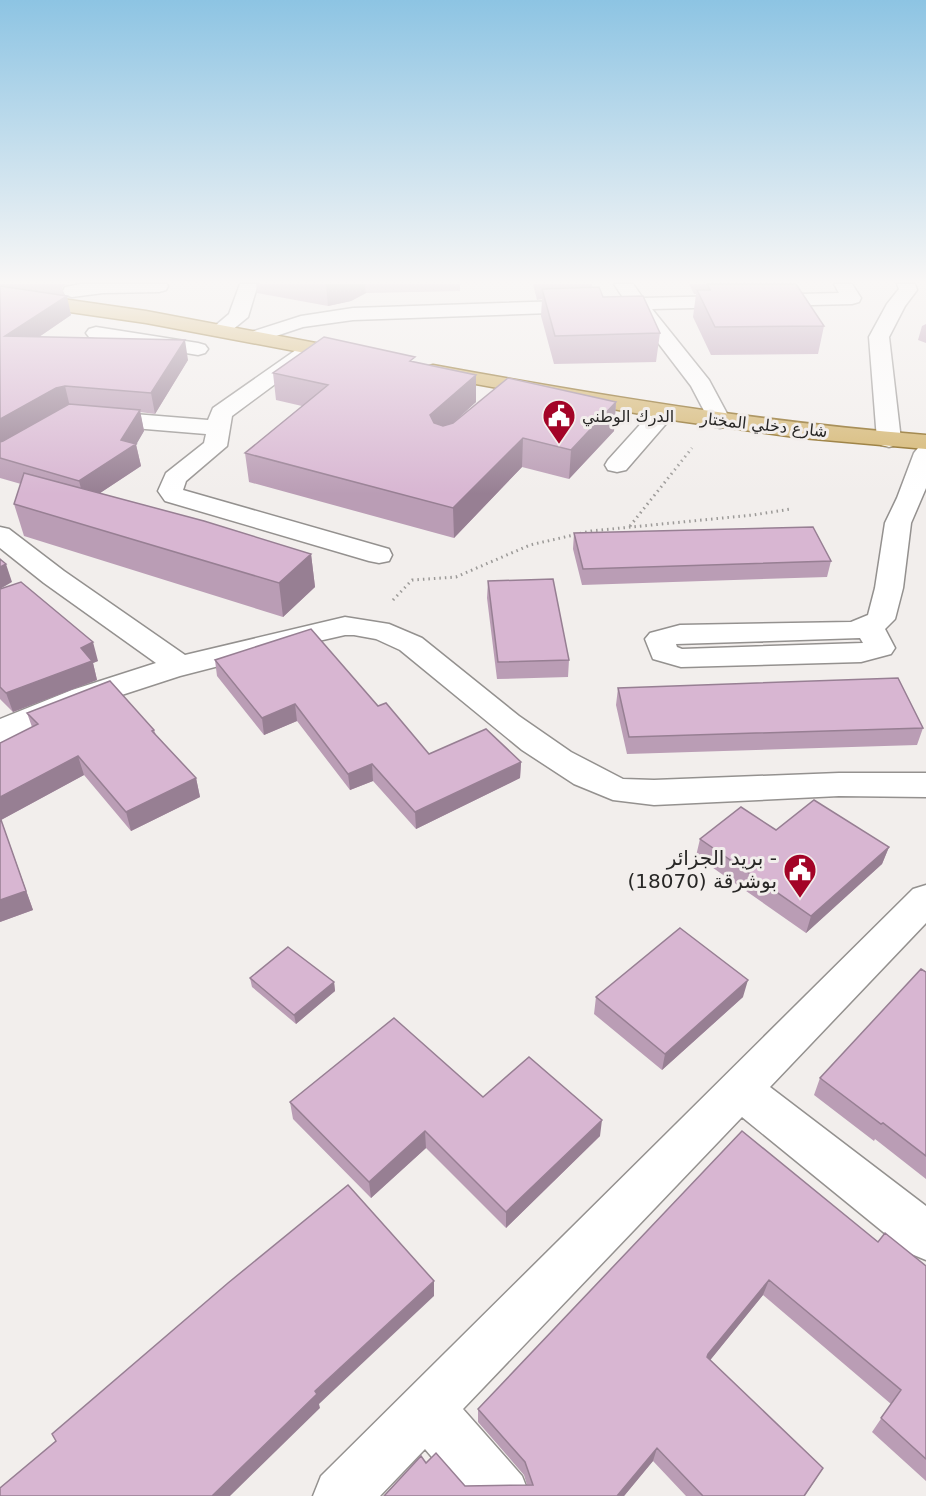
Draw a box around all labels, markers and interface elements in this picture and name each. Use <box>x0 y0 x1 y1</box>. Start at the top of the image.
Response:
public building icon: الدرك الوطني <box>541 398 577 445</box>
place label: الدرك الوطني <box>582 407 674 427</box>
street label: شارع دخلي المختار <box>698 409 828 442</box>
place label: بريد الجزائر - بوشرقة (18070) <box>627 846 777 893</box>
public building icon: بريد الجزائر - بوشرقة (18070) <box>782 852 818 899</box>

